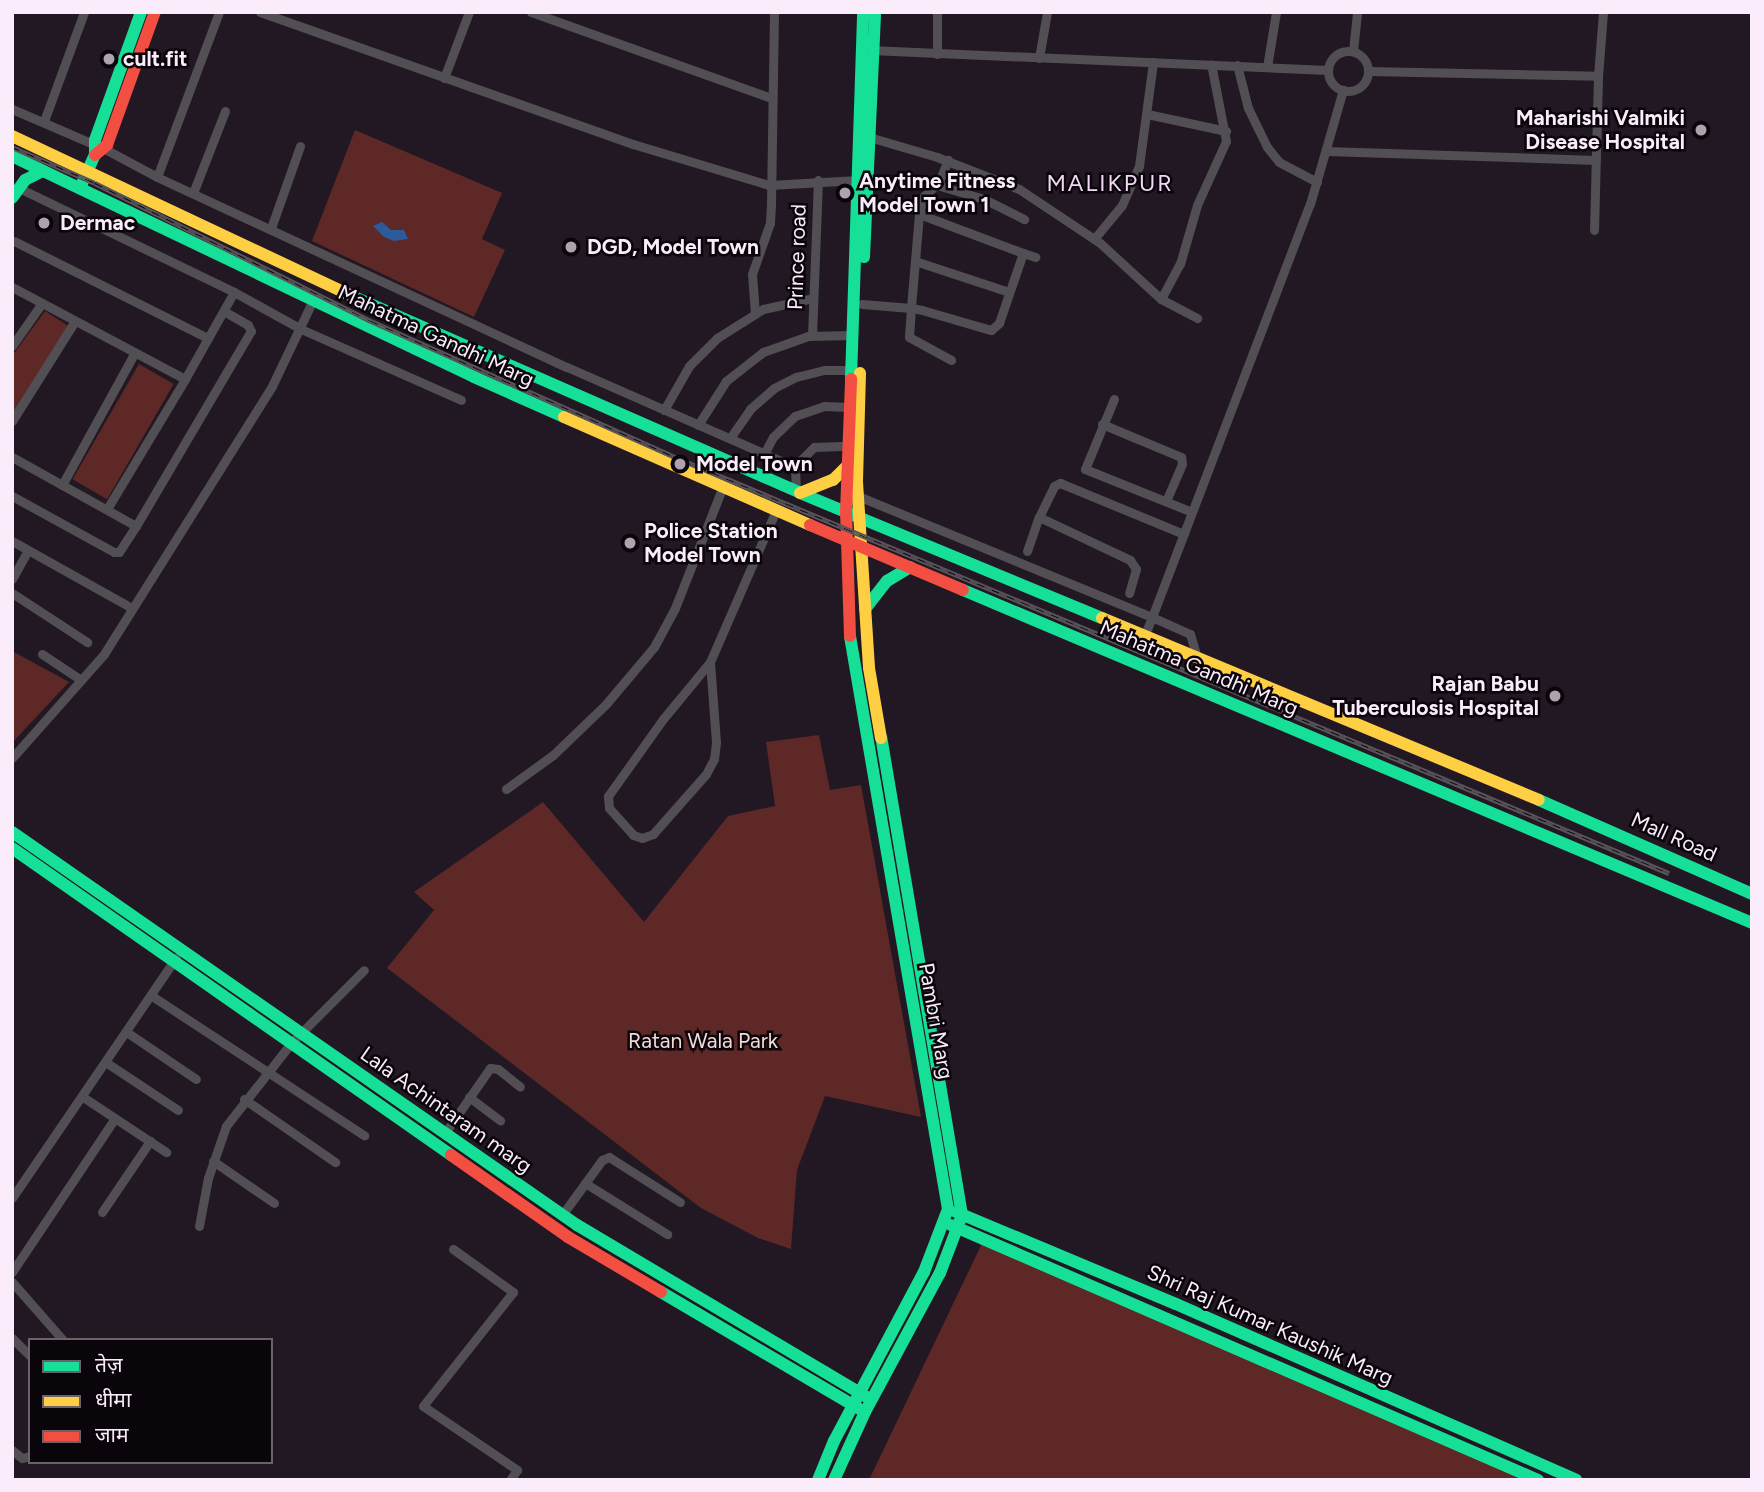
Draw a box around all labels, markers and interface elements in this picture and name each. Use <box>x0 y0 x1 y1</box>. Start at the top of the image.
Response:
place label: cult.fit <box>123 46 187 72</box>
marker: cult.fit <box>101 51 117 67</box>
place label: Maharishi Valmiki Disease Hospital <box>1516 105 1685 155</box>
marker: Maharishi Valmiki Disease Hospital <box>1691 120 1711 140</box>
place label: Anytime Fitness Model Town 1 <box>859 168 1015 218</box>
district label: MALIKPUR <box>1047 169 1173 197</box>
marker: Anytime Fitness Model Town 1 <box>837 185 853 201</box>
street label: Prince road <box>783 204 811 310</box>
place label: Dermac <box>60 210 135 236</box>
marker: Dermac <box>34 213 54 233</box>
place label: DGD, Model Town <box>587 234 759 260</box>
marker: DGD, Model Town <box>561 237 581 257</box>
street label: Mahatma Gandhi Marg <box>334 280 538 392</box>
place label: Model Town <box>696 451 813 477</box>
marker: Model Town <box>670 454 690 474</box>
place label: Police Station Model Town <box>644 518 778 568</box>
marker: Police Station Model Town <box>622 535 638 551</box>
street label: Mahatma Gandhi Marg <box>1096 615 1302 721</box>
place label: Rajan Babu Tuberculosis Hospital <box>1332 671 1539 721</box>
marker: Rajan Babu Tuberculosis Hospital <box>1545 686 1565 706</box>
street label: Mall Road <box>1627 807 1721 867</box>
street label: Pambri Marg <box>913 961 959 1081</box>
park label: Ratan Wala Park <box>628 1028 778 1054</box>
street label: Lala Achintaram marg <box>355 1041 537 1179</box>
street label: Shri Raj Kumar Kaushik Marg <box>1143 1259 1397 1391</box>
legend <box>28 1338 273 1464</box>
text: तेज़ <box>95 1352 123 1377</box>
text: धीमा <box>95 1387 131 1412</box>
text: जाम <box>95 1422 129 1447</box>

